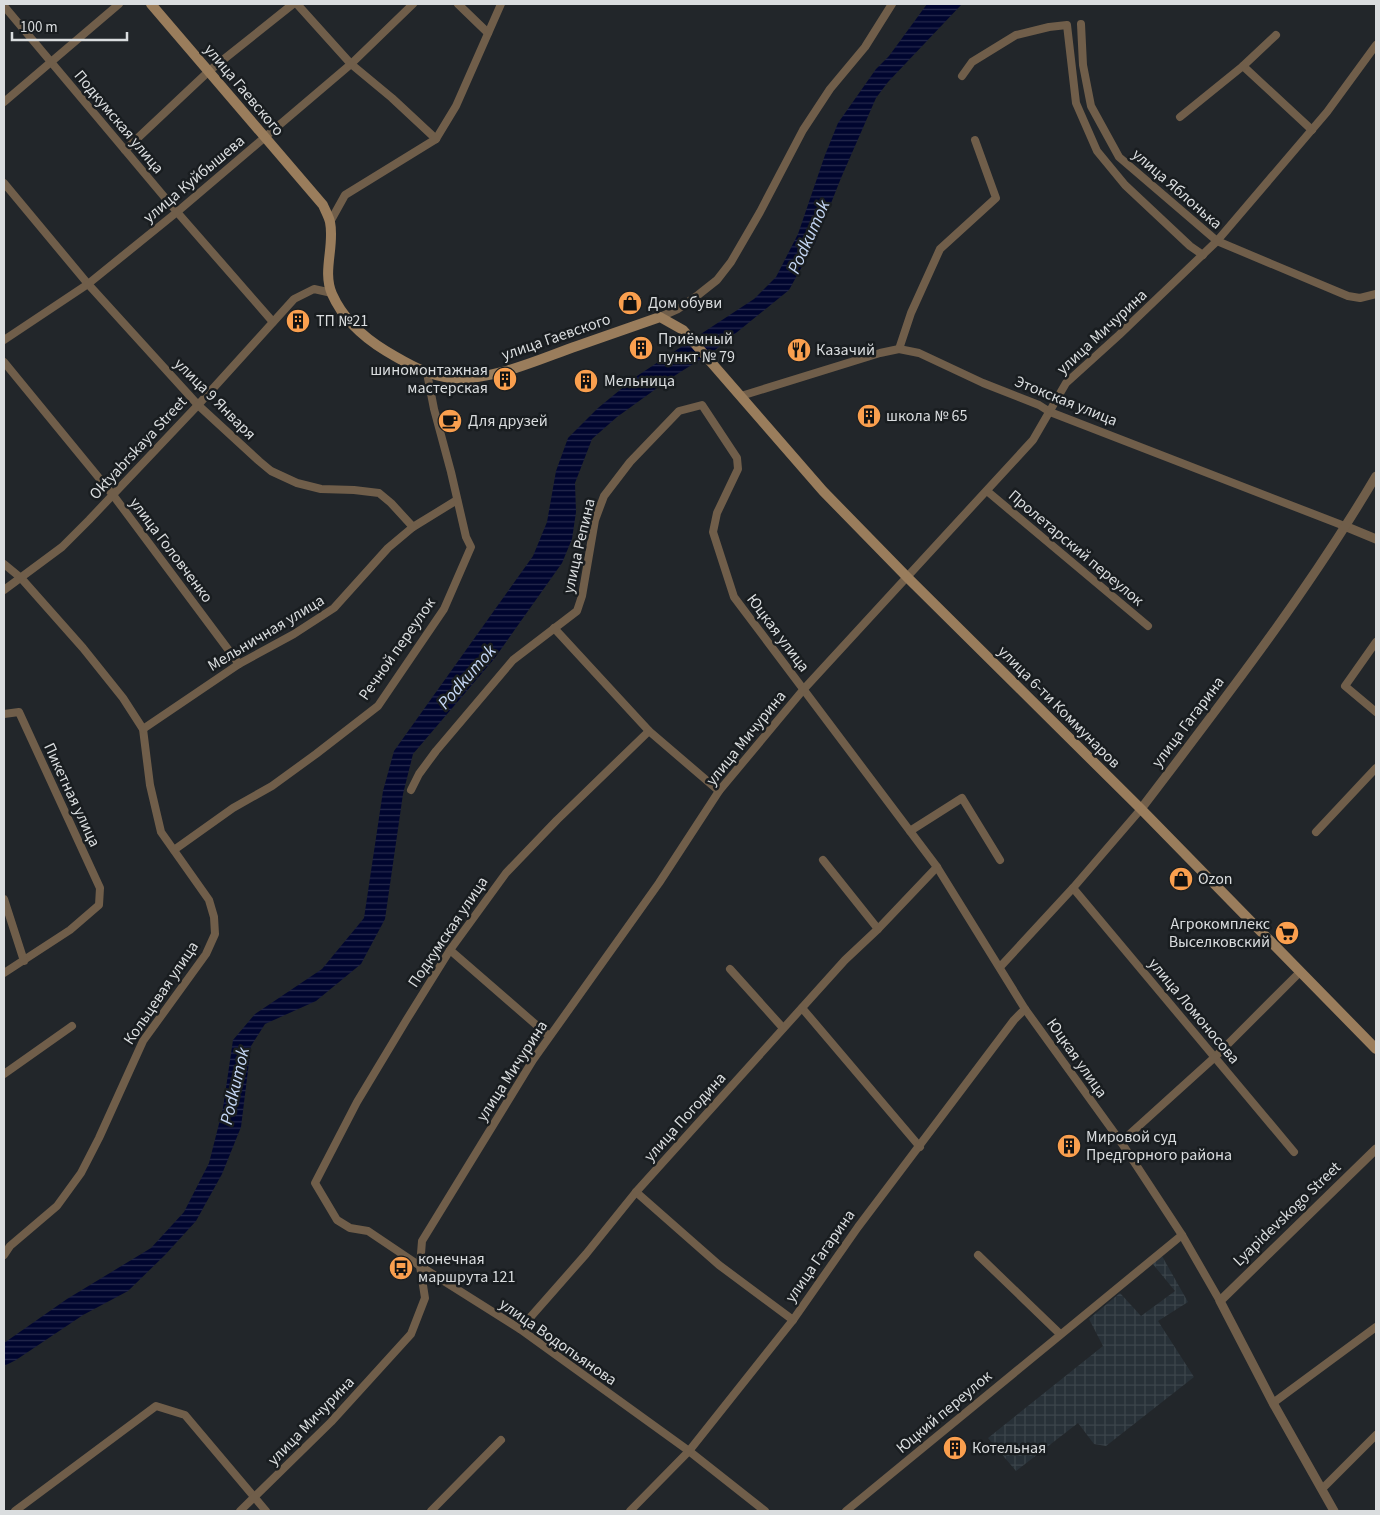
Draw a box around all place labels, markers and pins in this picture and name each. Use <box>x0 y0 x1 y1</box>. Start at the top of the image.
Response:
shop icon: Дом обуви <box>617 290 643 316</box>
place label: Дом обуви <box>648 292 722 314</box>
building icon: ТП №21 <box>285 308 311 334</box>
place label: ТП №21 <box>316 310 368 332</box>
place label: Приёмный пункт № 79 <box>658 328 735 368</box>
building icon: Приёмный пункт № 79 <box>628 335 654 361</box>
restaurant icon: Казачий <box>786 337 812 363</box>
place label: Казачий <box>816 339 875 361</box>
place label: шиномонтажная мастерская <box>370 359 488 399</box>
building icon: шиномонтажная мастерская <box>492 366 518 392</box>
building icon: Мельница <box>573 368 599 394</box>
place label: Мельница <box>604 370 675 392</box>
building icon: школа № 65 <box>856 403 882 429</box>
place label: школа № 65 <box>886 405 967 427</box>
cafe icon: Для друзей <box>437 408 463 434</box>
place label: Для друзей <box>468 410 548 432</box>
shop icon: Ozon <box>1168 866 1194 892</box>
place label: Ozon <box>1198 868 1233 890</box>
place label: Агрокомплекс Выселковский <box>1169 913 1270 953</box>
supermarket icon: Агрокомплекс Выселковский <box>1274 920 1300 946</box>
place label: Мировой суд Предгорного района <box>1086 1126 1232 1166</box>
building icon: Мировой суд Предгорного района <box>1056 1133 1082 1159</box>
place label: конечная маршрута 121 <box>418 1248 516 1288</box>
bus stop icon: конечная маршрута 121 <box>388 1255 414 1281</box>
building icon: Котельная <box>942 1435 968 1461</box>
place label: Котельная <box>972 1437 1046 1459</box>

